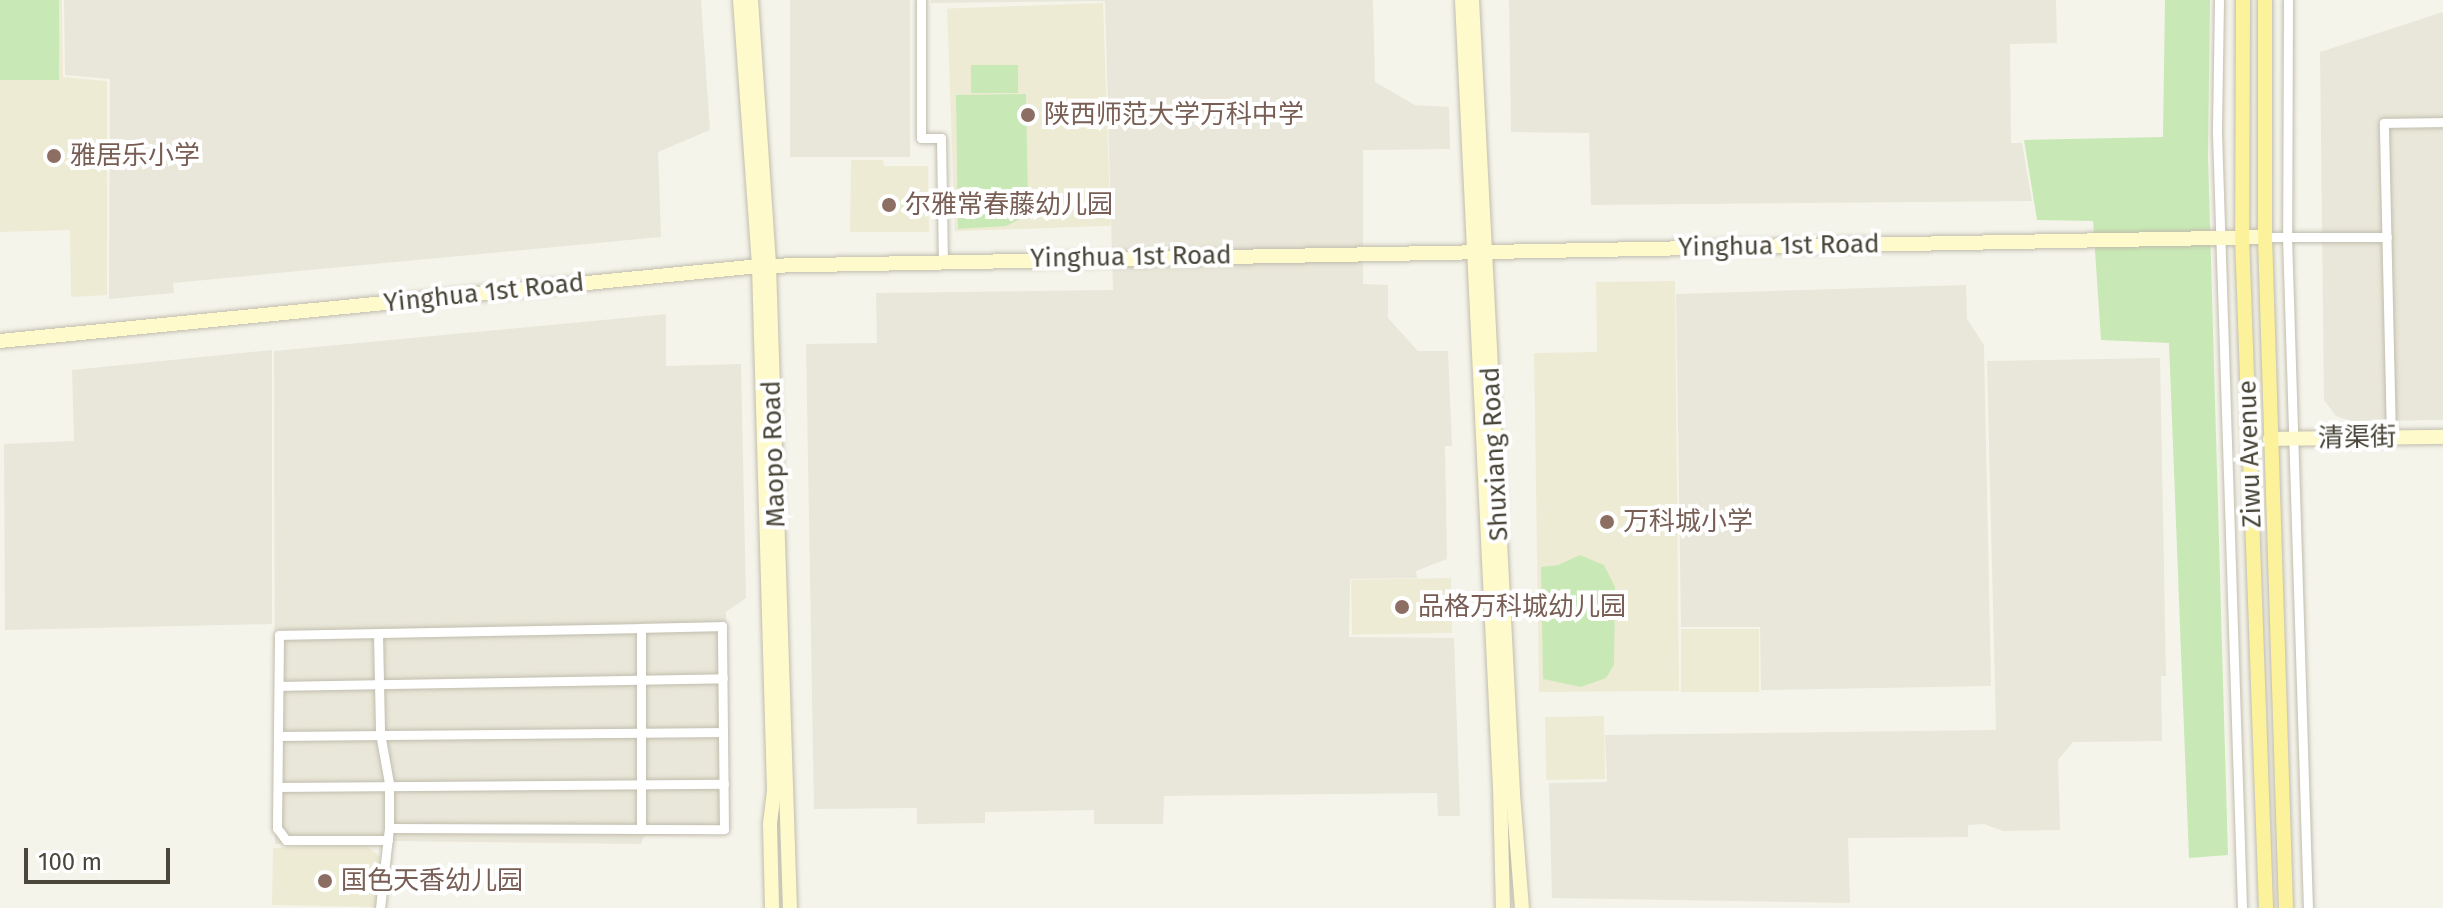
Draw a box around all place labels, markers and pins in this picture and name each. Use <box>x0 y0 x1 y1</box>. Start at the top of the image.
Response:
place label: 陕西师范大学万科中学 <box>1044 99 1304 131</box>
marker: 陕西师范大学万科中学 <box>1019 106 1037 124</box>
place label: 雅居乐小学 <box>70 140 200 172</box>
marker: 雅居乐小学 <box>45 147 63 165</box>
place label: 尔雅常春藤幼儿园 <box>905 189 1113 221</box>
marker: 尔雅常春藤幼儿园 <box>880 196 898 214</box>
place label: 万科城小学 <box>1623 506 1753 538</box>
marker: 万科城小学 <box>1598 513 1616 531</box>
place label: 品格万科城幼儿园 <box>1418 591 1626 623</box>
marker: 品格万科城幼儿园 <box>1393 598 1411 616</box>
place label: 国色天香幼儿园 <box>341 865 523 897</box>
marker: 国色天香幼儿园 <box>316 872 334 890</box>

